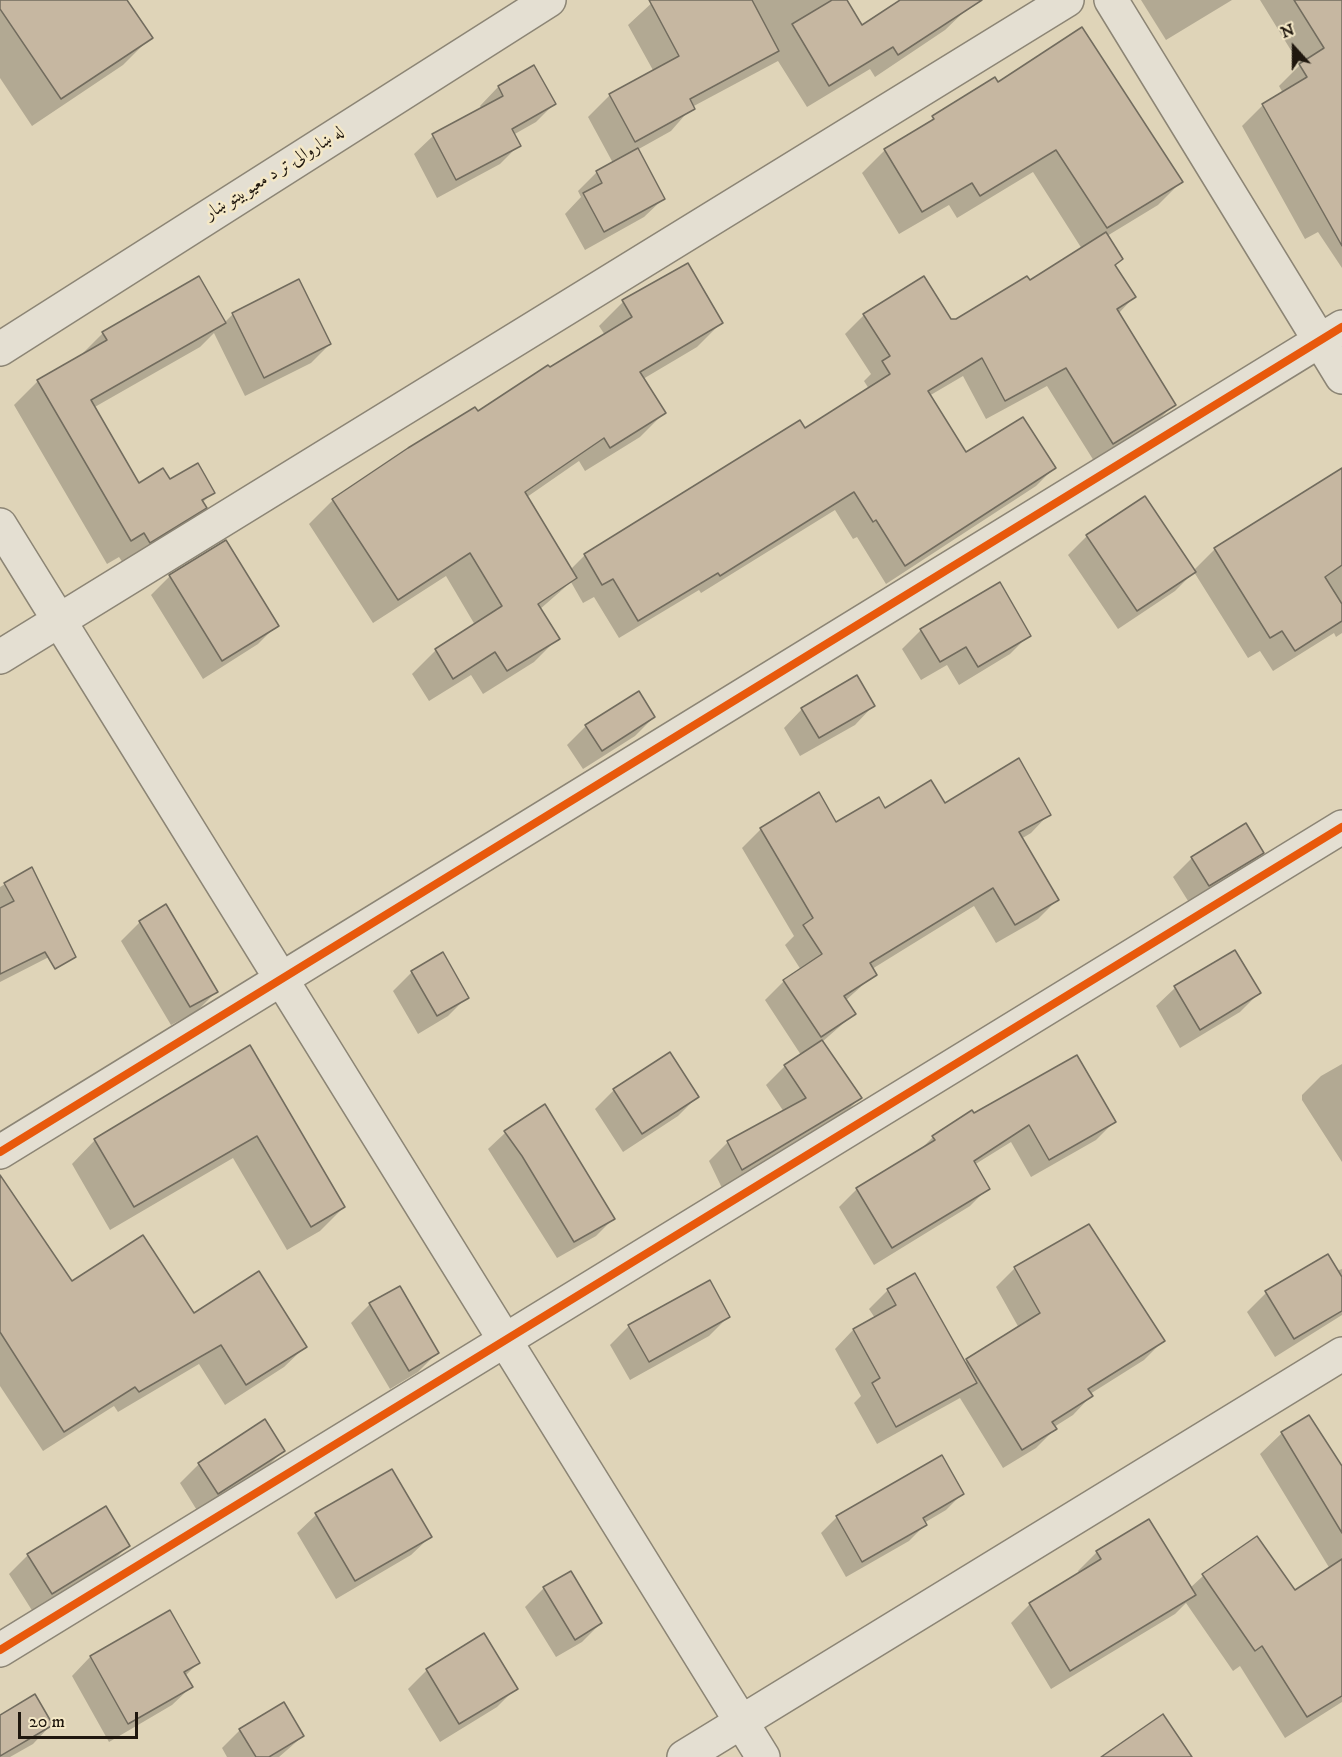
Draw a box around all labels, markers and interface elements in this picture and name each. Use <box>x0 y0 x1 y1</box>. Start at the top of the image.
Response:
north arrow <box>1264 18 1324 78</box>
text: N <box>1278 20 1297 43</box>
street label: له ښاروالۍ تر د معیوبیتو ښار <box>201 122 349 226</box>
scale bar <box>21 1700 141 1738</box>
text: 20 m <box>29 1711 65 1733</box>

